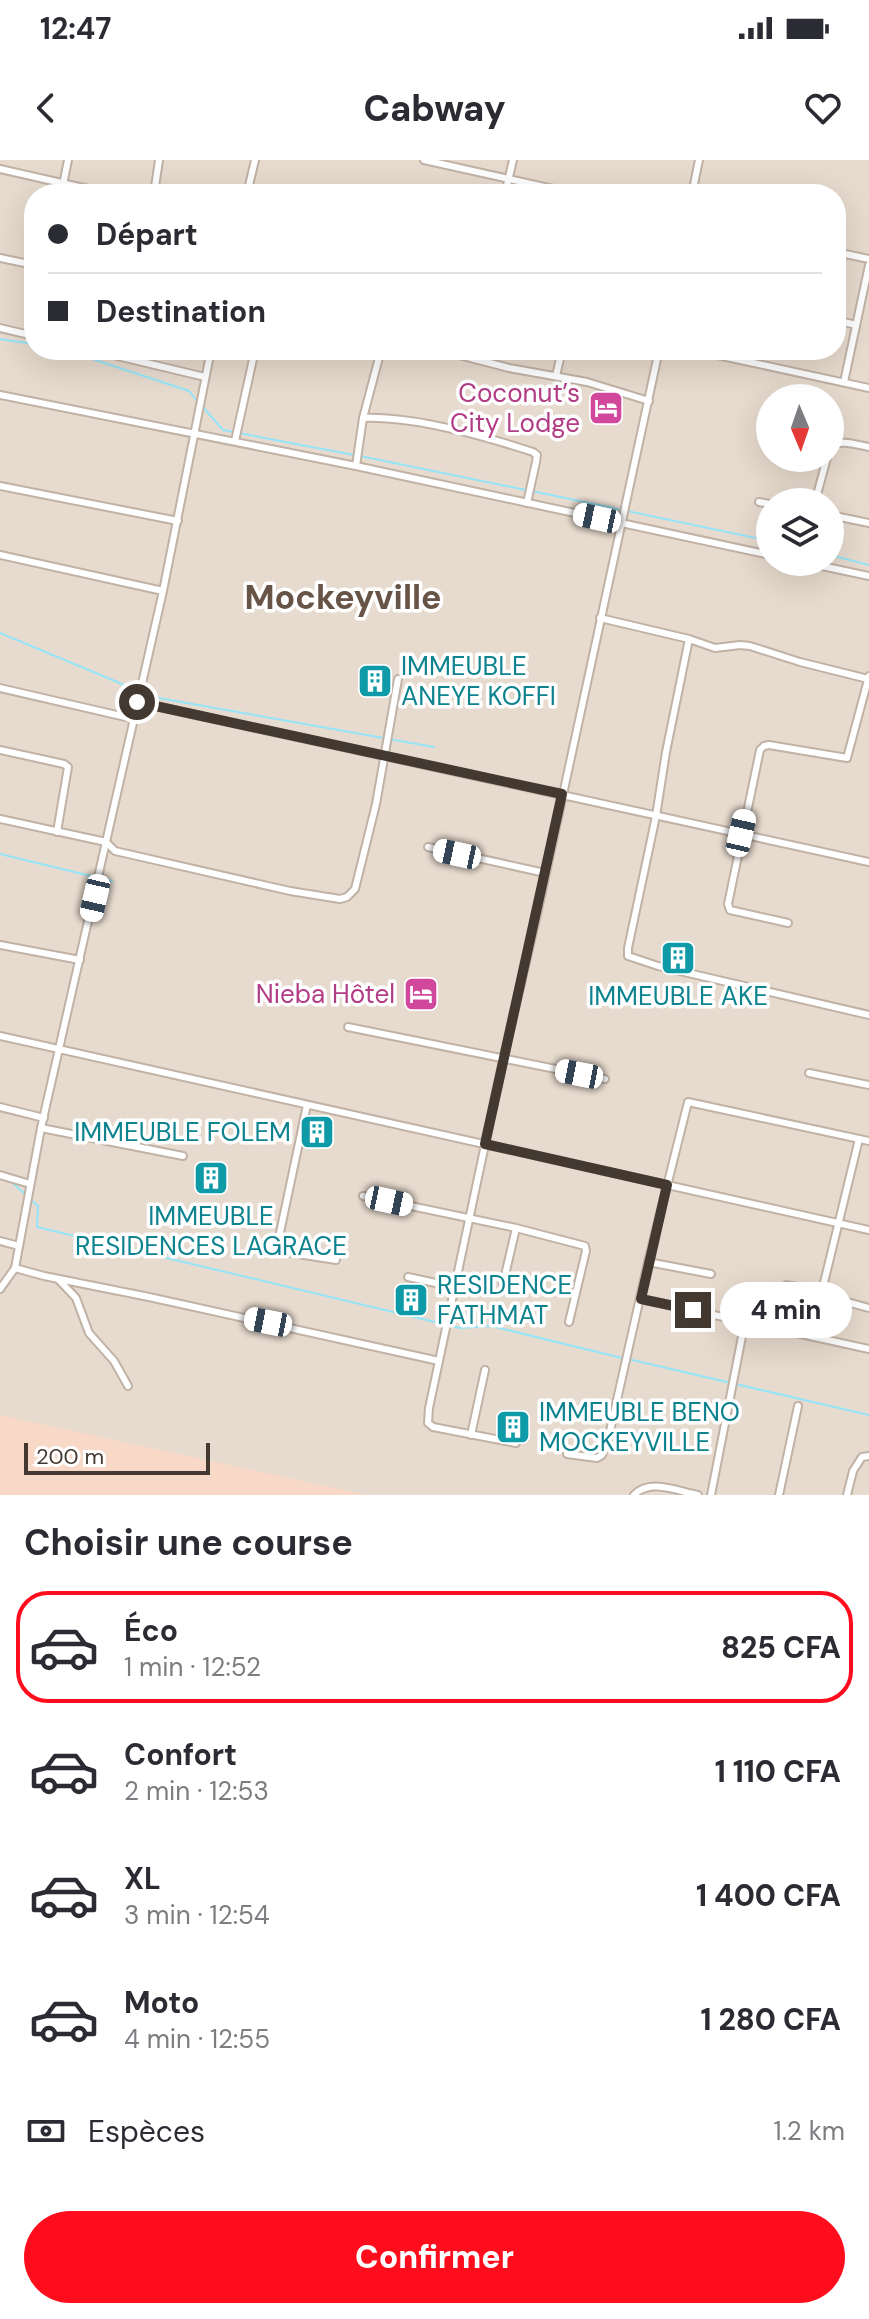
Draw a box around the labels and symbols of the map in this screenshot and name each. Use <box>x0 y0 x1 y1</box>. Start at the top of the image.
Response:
place label: Coconut’s City Lodge <box>450 376 580 440</box>
north arrow <box>756 384 844 472</box>
hotel icon: Coconut’s City Lodge <box>587 389 625 427</box>
car <box>571 501 623 535</box>
district label: Mockeyville <box>244 575 442 620</box>
place label: IMMEUBLE ANEYE KOFFI <box>401 649 556 713</box>
building icon: IMMEUBLE ANEYE KOFFI <box>356 662 394 700</box>
route start <box>119 684 155 720</box>
car <box>724 807 758 859</box>
car <box>431 837 483 871</box>
car <box>78 872 112 924</box>
building icon: IMMEUBLE AKE <box>659 939 697 977</box>
hotel icon: Nieba Hôtel <box>402 975 440 1013</box>
place label: Nieba Hôtel <box>256 977 395 1011</box>
place label: IMMEUBLE AKE <box>588 979 768 1013</box>
car <box>553 1058 605 1090</box>
building icon: IMMEUBLE FOLEM <box>298 1113 336 1151</box>
place label: IMMEUBLE FOLEM <box>74 1115 291 1149</box>
building icon: IMMEUBLE RESIDENCES LAGRACE <box>192 1159 230 1197</box>
car <box>363 1184 415 1218</box>
place label: IMMEUBLE RESIDENCES LAGRACE <box>75 1199 347 1263</box>
place label: RESIDENCE FATHMAT <box>437 1268 572 1332</box>
building icon: RESIDENCE FATHMAT <box>392 1281 430 1319</box>
callout: 4 min <box>721 1282 853 1338</box>
route end <box>675 1292 711 1328</box>
car <box>242 1306 294 1338</box>
place label: IMMEUBLE BENO MOCKEYVILLE <box>539 1395 740 1459</box>
building icon: IMMEUBLE BENO MOCKEYVILLE <box>494 1408 532 1446</box>
scale bar <box>24 1439 210 1475</box>

